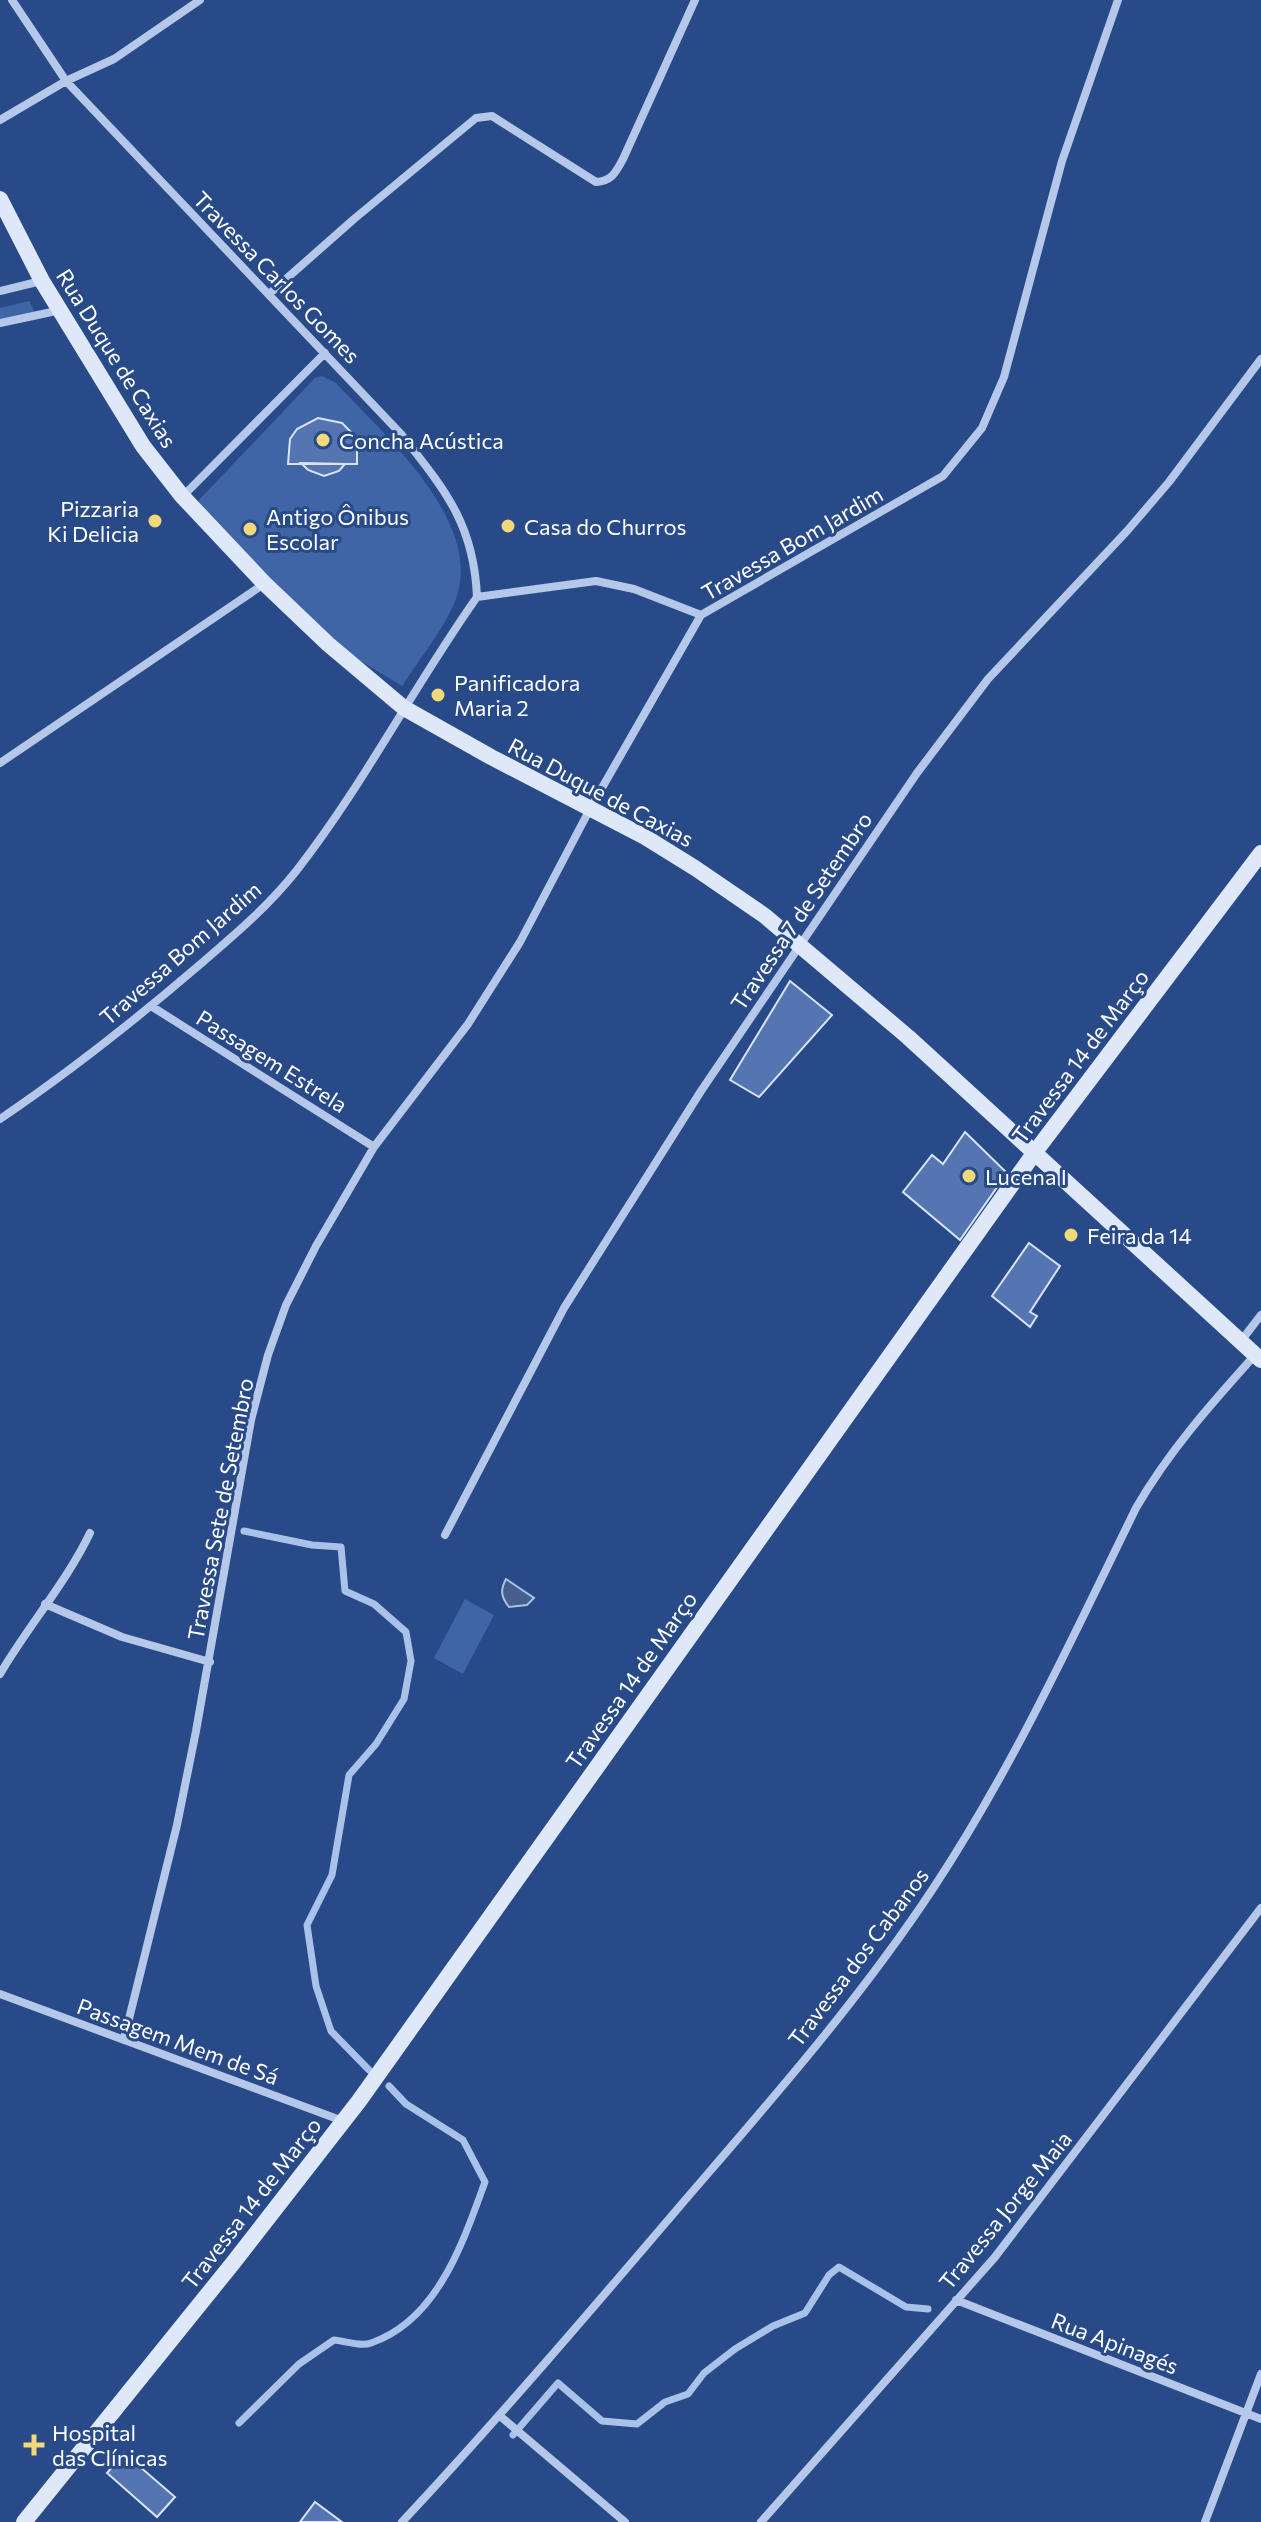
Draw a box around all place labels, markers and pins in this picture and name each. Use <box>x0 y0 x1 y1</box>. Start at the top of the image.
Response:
place label: Concha Acústica <box>339 427 504 454</box>
marker: Concha Acústica <box>314 431 332 449</box>
place label: Pizzaria Ki Delicia <box>47 495 139 547</box>
place label: Antigo Ônibus Escolar <box>266 503 409 555</box>
marker: Pizzaria Ki Delicia <box>146 512 164 530</box>
place label: Casa do Churros <box>524 513 686 540</box>
marker: Casa do Churros <box>499 517 517 535</box>
marker: Antigo Ônibus Escolar <box>241 520 259 538</box>
place label: Panificadora Maria 2 <box>454 669 580 721</box>
marker: Panificadora Maria 2 <box>429 686 447 704</box>
place label: Lucena I <box>985 1163 1067 1190</box>
marker: Lucena I <box>960 1167 978 1185</box>
place label: Feira da 14 <box>1087 1222 1192 1249</box>
marker: Feira da 14 <box>1062 1226 1080 1244</box>
place label: Hospital das Clínicas <box>52 2419 167 2471</box>
marker: Hospital das Clínicas <box>23 2434 45 2456</box>

